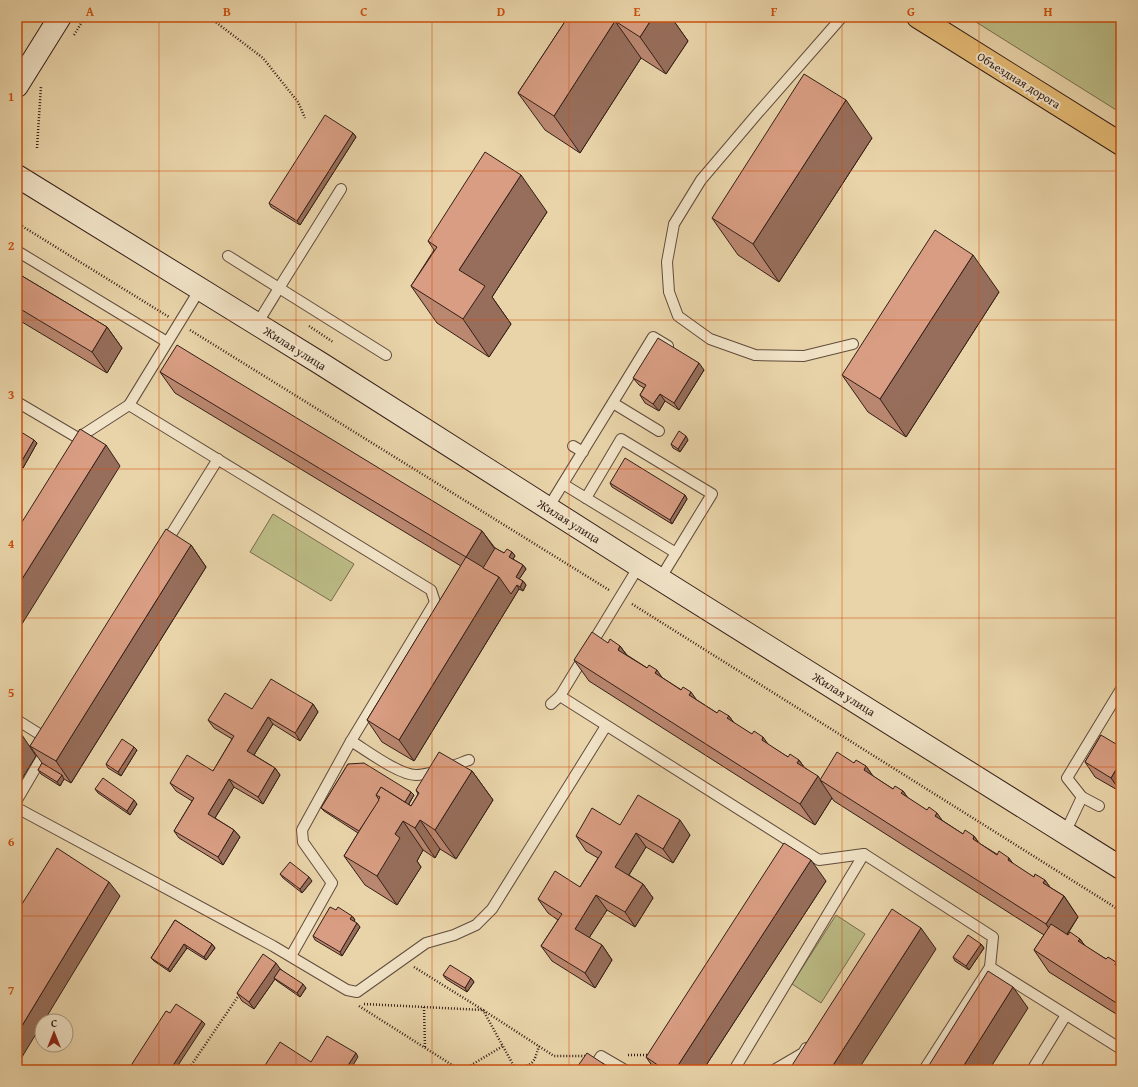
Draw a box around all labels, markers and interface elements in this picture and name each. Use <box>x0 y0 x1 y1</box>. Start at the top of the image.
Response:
text: A <box>86 2 95 21</box>
text: B <box>223 2 231 21</box>
text: C <box>360 2 368 21</box>
text: D <box>497 2 505 21</box>
text: E <box>634 2 641 21</box>
text: F <box>771 2 778 21</box>
text: G <box>907 2 915 21</box>
text: H <box>1043 2 1053 21</box>
street label: Объездная дорога <box>974 48 1064 113</box>
text: 1 <box>8 87 14 106</box>
text: 2 <box>8 236 15 255</box>
street label: Жилая улица <box>259 321 330 374</box>
text: 3 <box>8 385 14 404</box>
street label: Жилая улица <box>533 494 604 547</box>
text: 4 <box>8 534 15 553</box>
street label: Жилая улица <box>808 667 879 720</box>
text: 5 <box>8 683 15 702</box>
text: 6 <box>8 832 15 851</box>
text: 7 <box>8 981 15 1000</box>
north arrow <box>34 1013 74 1053</box>
text: С <box>51 1015 57 1031</box>

